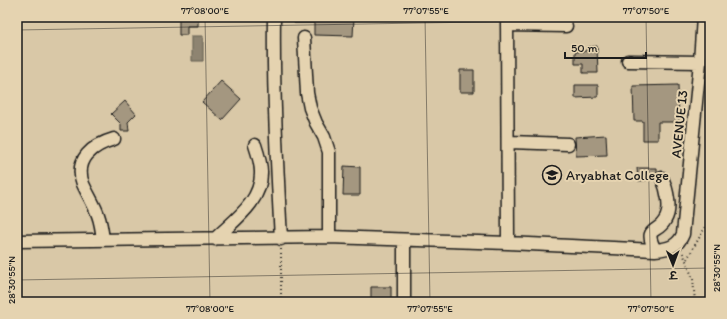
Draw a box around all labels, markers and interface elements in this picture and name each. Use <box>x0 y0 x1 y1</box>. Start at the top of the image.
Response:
text: 77°08'00"E <box>181 4 229 17</box>
text: 77°07'55"E <box>403 4 449 17</box>
text: 77°07'50"E <box>623 4 670 17</box>
scale bar <box>565 34 646 60</box>
text: 50 m <box>571 41 597 55</box>
street label: AVENUE 13 <box>667 89 692 159</box>
school or university icon: Aryabhat College <box>541 164 563 186</box>
place label: Aryabhat College <box>566 167 669 184</box>
text: 28°30'55"N <box>710 244 723 292</box>
north arrow <box>653 245 693 285</box>
text: 28°30'55"N <box>5 256 18 304</box>
text: उ <box>668 268 678 281</box>
text: 77°08'00"E <box>186 302 234 315</box>
text: 77°07'55"E <box>407 302 453 315</box>
text: 77°07'50"E <box>628 302 675 315</box>

